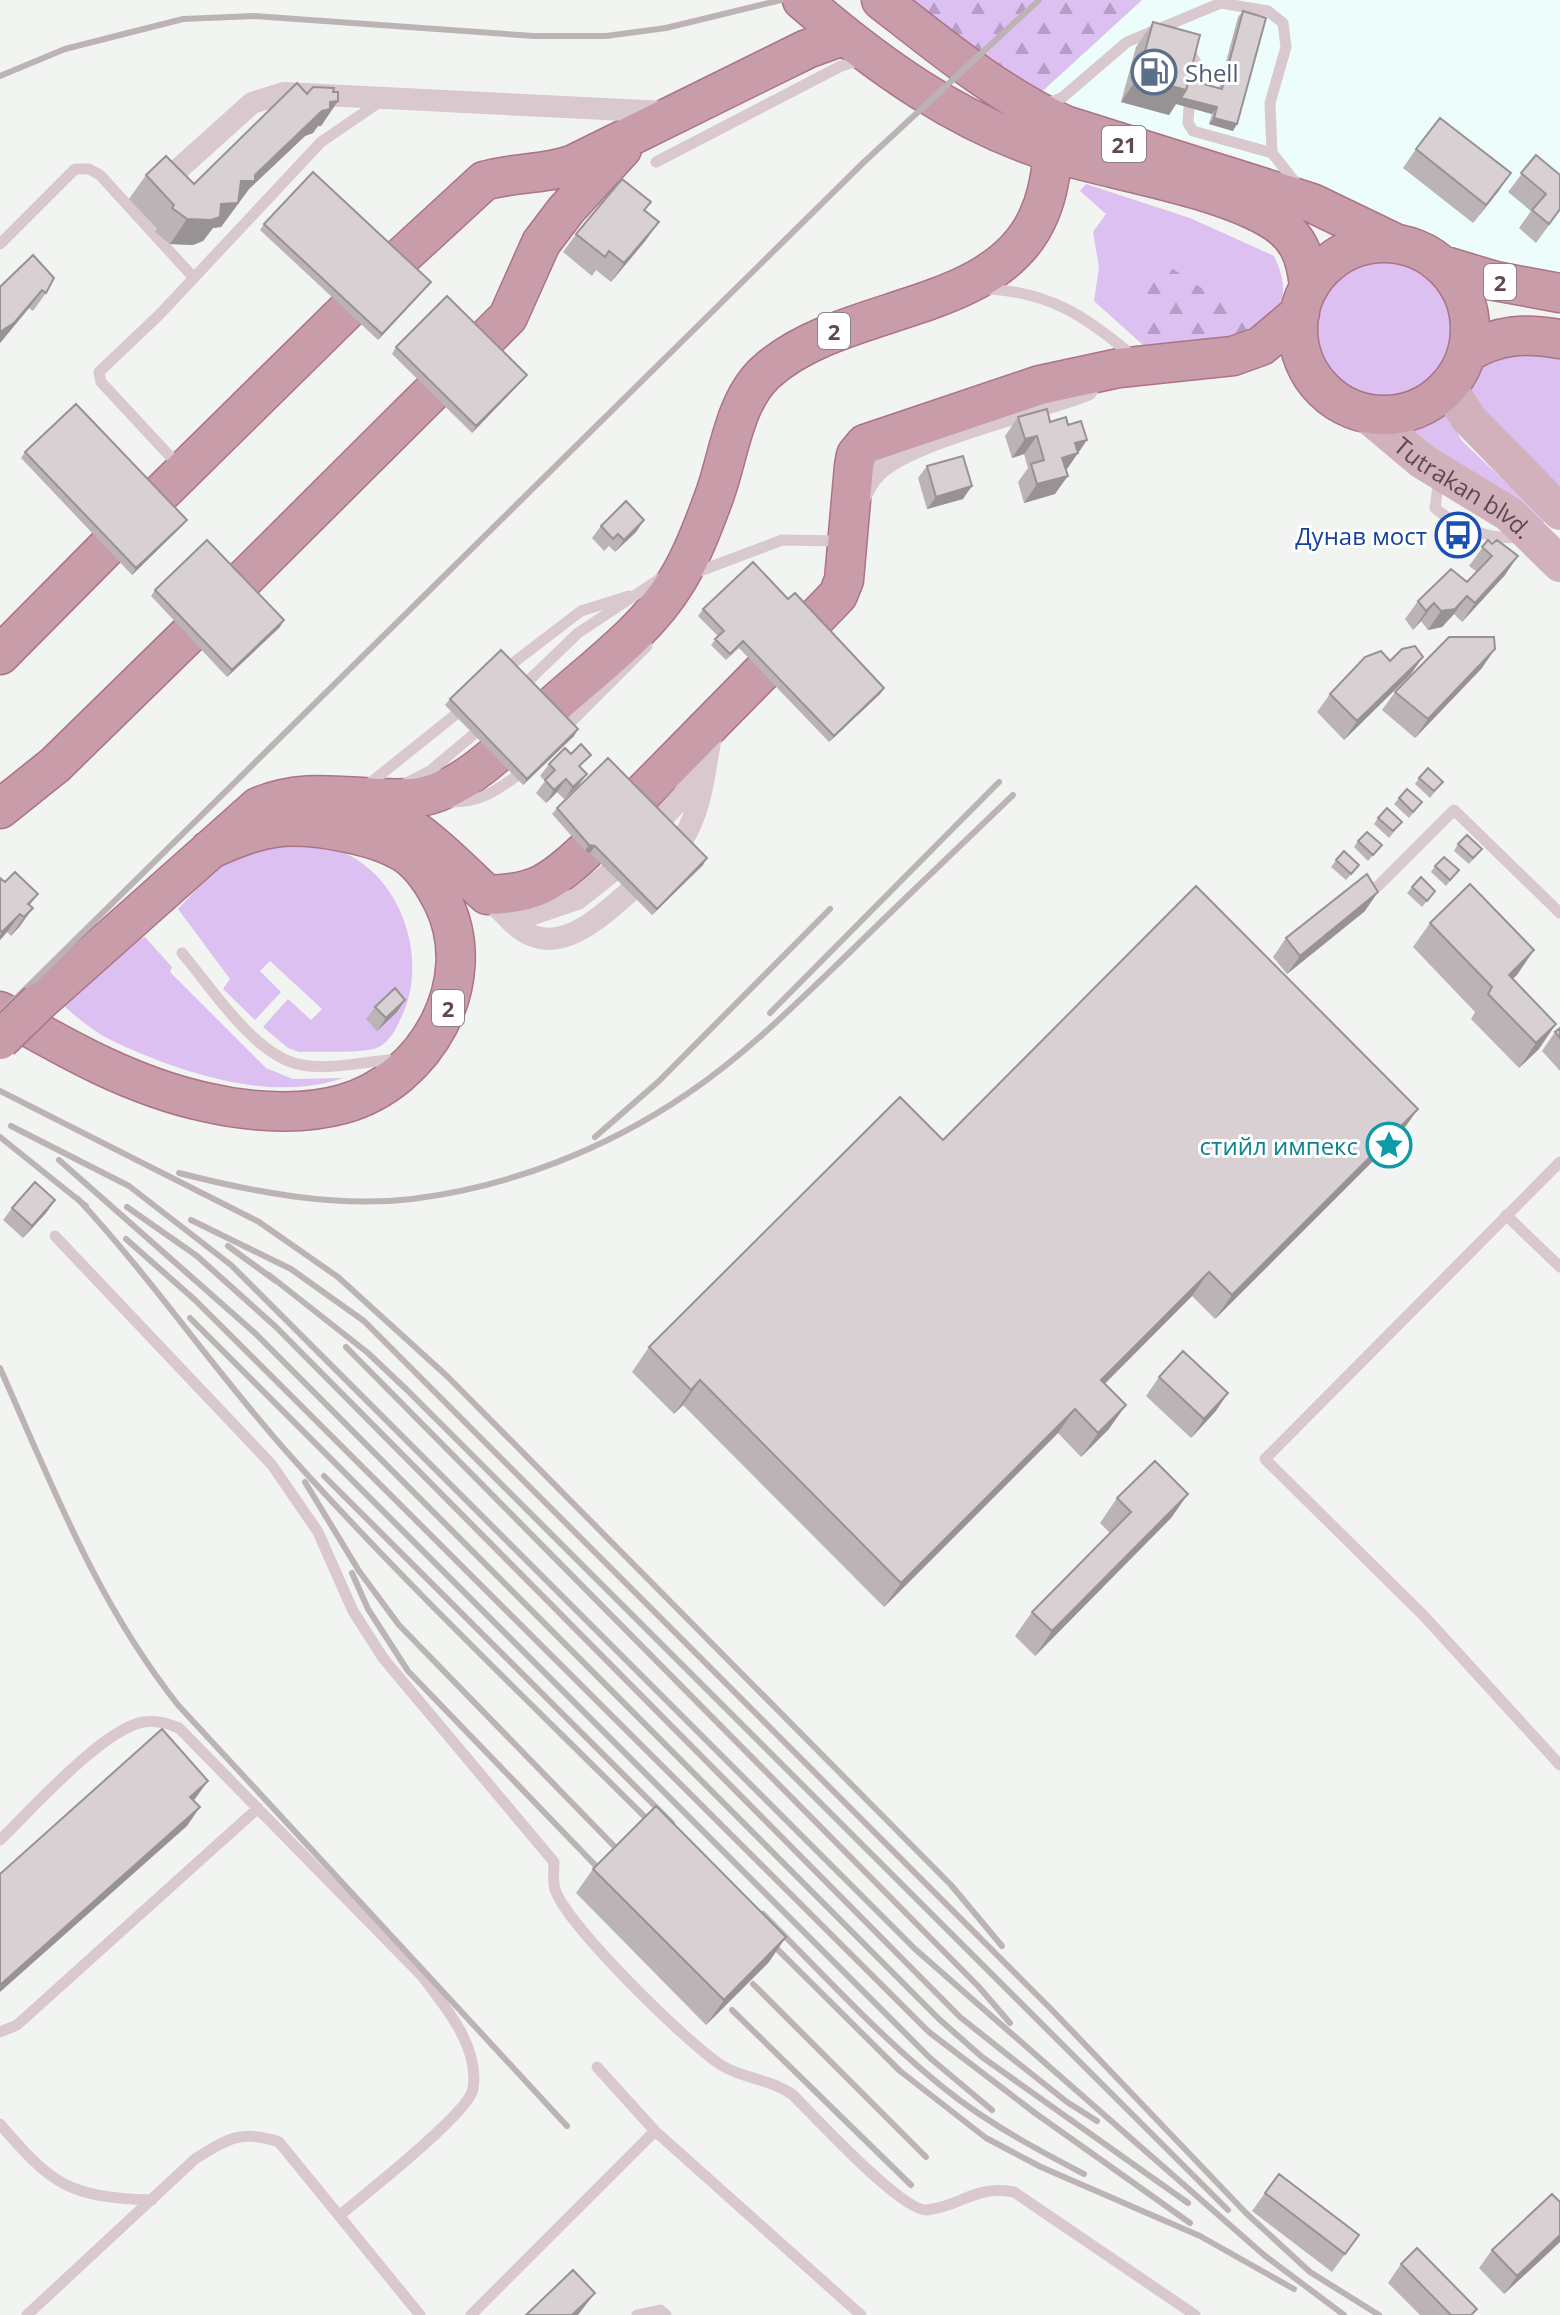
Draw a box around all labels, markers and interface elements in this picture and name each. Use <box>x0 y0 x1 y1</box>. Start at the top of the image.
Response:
fuel station icon: Shell <box>1130 48 1178 96</box>
place label: Shell <box>1185 56 1238 89</box>
road number: 21 <box>1102 126 1146 162</box>
road number: 2 <box>1484 264 1516 300</box>
road number: 2 <box>818 313 850 349</box>
street label: Tutrakan blvd. <box>1388 429 1540 545</box>
bus stop icon: Дунав мост <box>1434 511 1482 559</box>
place label: Дунав мост <box>1295 519 1427 552</box>
road number: 2 <box>432 990 464 1026</box>
place icon: стийл импекс <box>1365 1121 1413 1169</box>
place label: стийл импекс <box>1200 1129 1358 1162</box>

